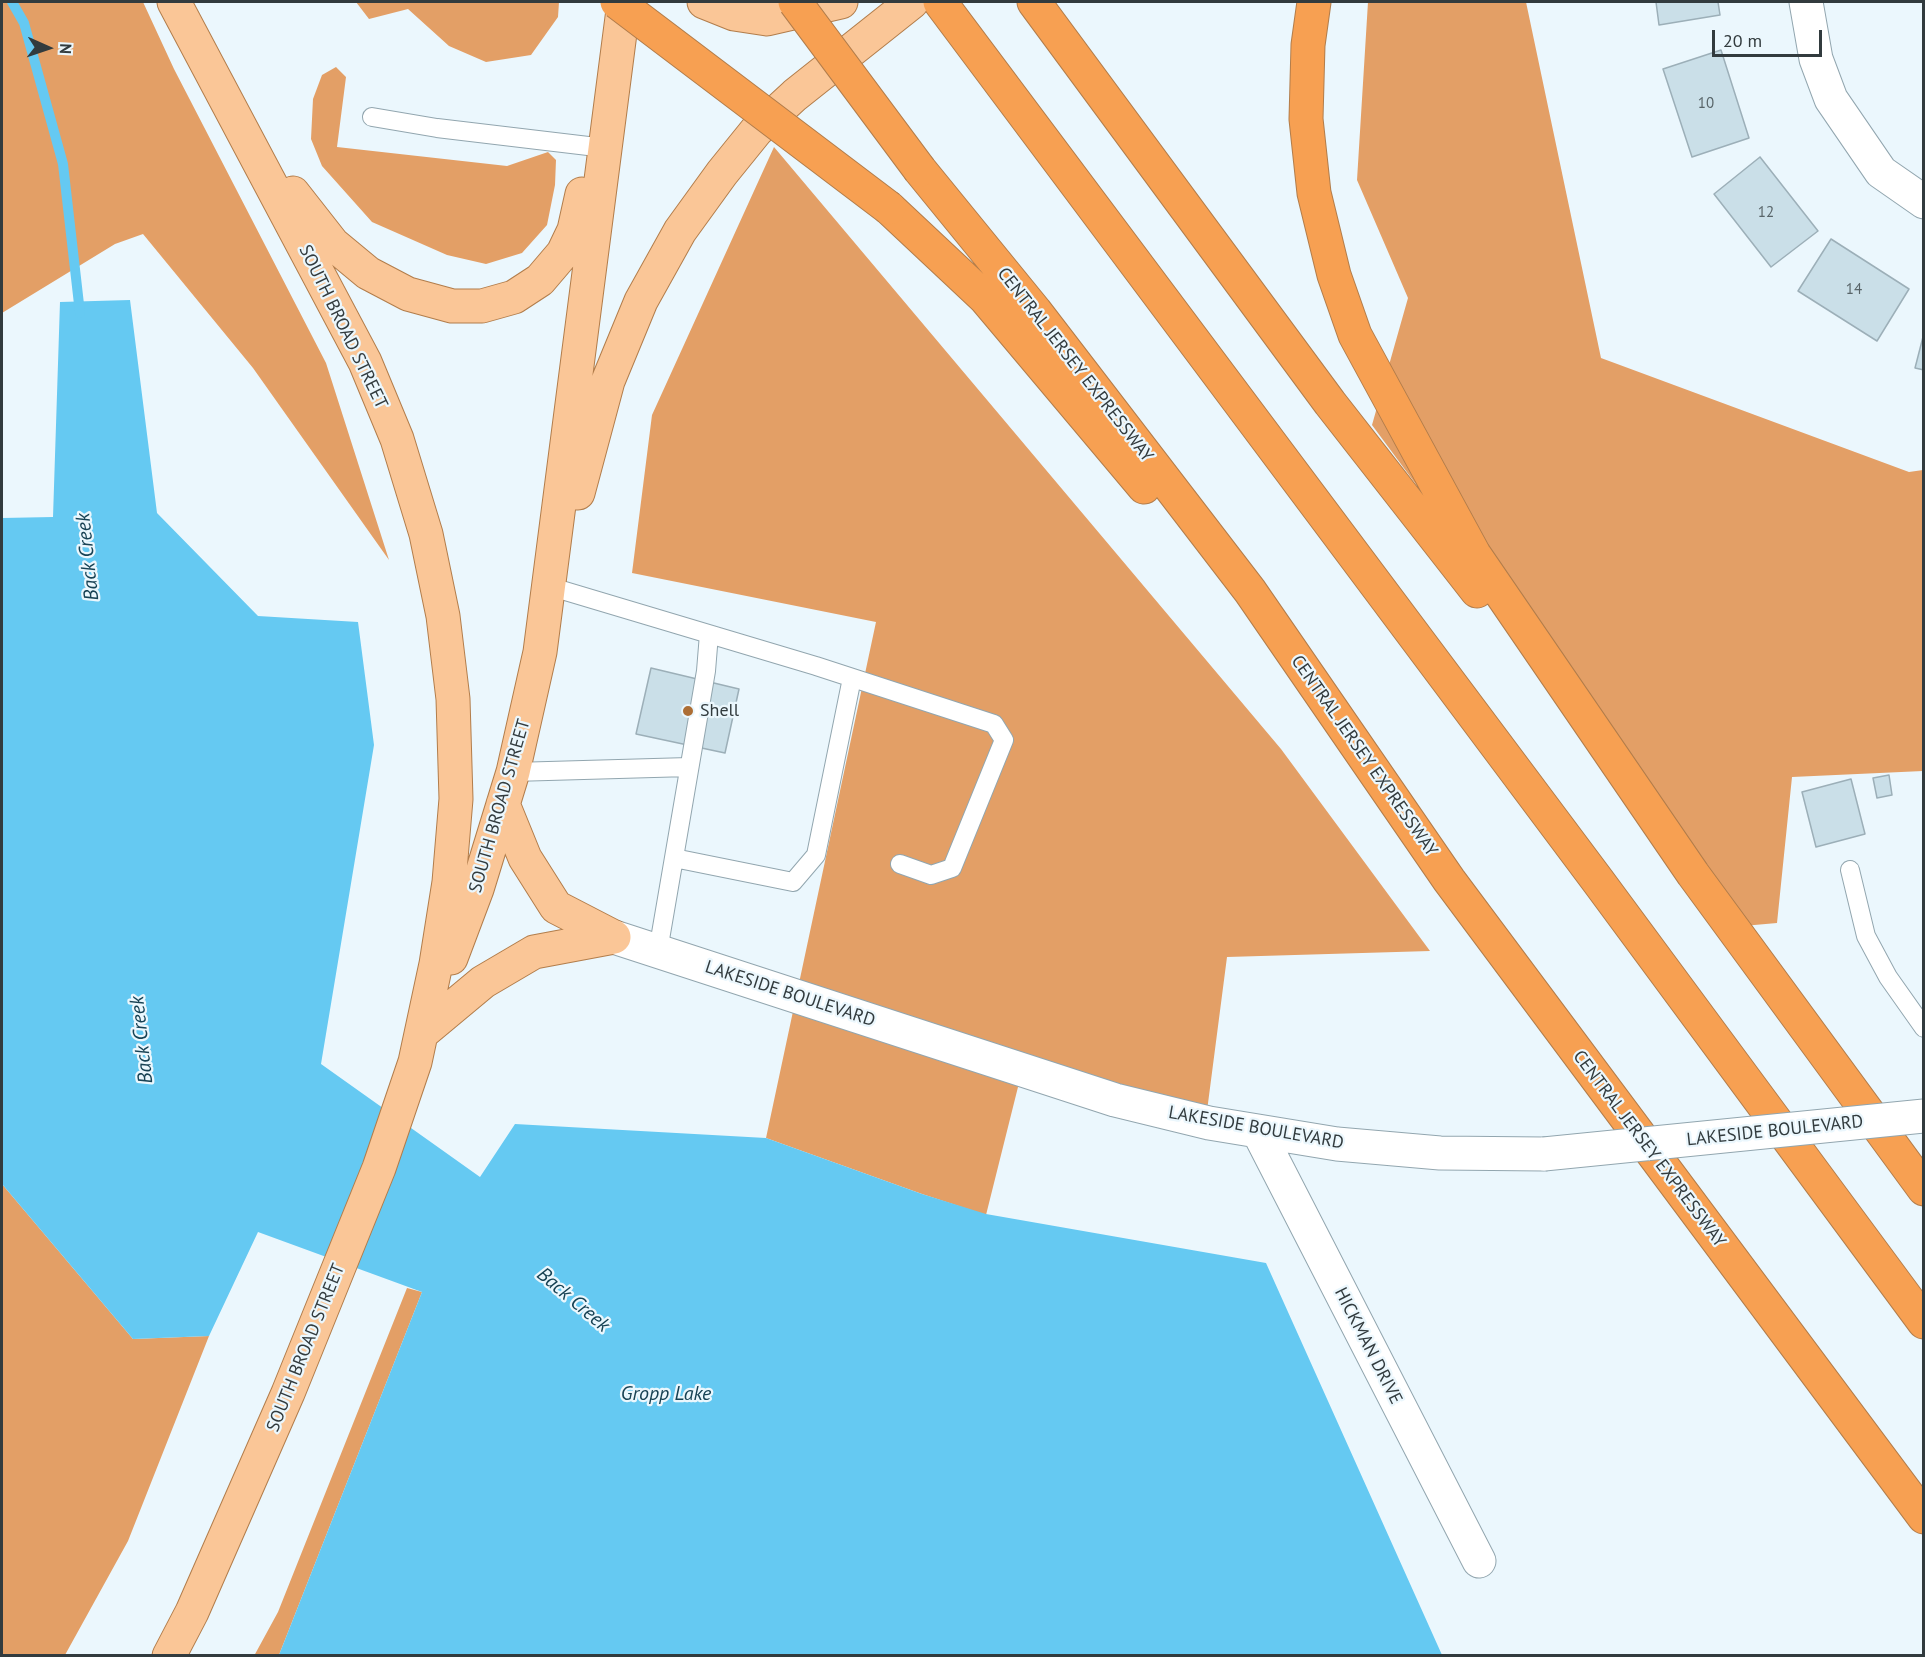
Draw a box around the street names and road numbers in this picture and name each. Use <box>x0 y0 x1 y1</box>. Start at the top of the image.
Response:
street label: SOUTH BROAD STREET <box>294 242 392 412</box>
street label: CENTRAL JERSEY EXPRESSWAY <box>992 264 1158 466</box>
street label: CENTRAL JERSEY EXPRESSWAY <box>1286 651 1442 861</box>
street label: SOUTH BROAD STREET <box>465 717 535 895</box>
street label: LAKESIDE BOULEVARD <box>702 956 878 1032</box>
street label: CENTRAL JERSEY EXPRESSWAY <box>1568 1046 1730 1252</box>
street label: LAKESIDE BOULEVARD <box>1167 1102 1345 1154</box>
street label: LAKESIDE BOULEVARD <box>1686 1111 1864 1151</box>
street label: SOUTH BROAD STREET <box>262 1261 350 1435</box>
street label: HICKMAN DRIVE <box>1329 1284 1407 1408</box>

